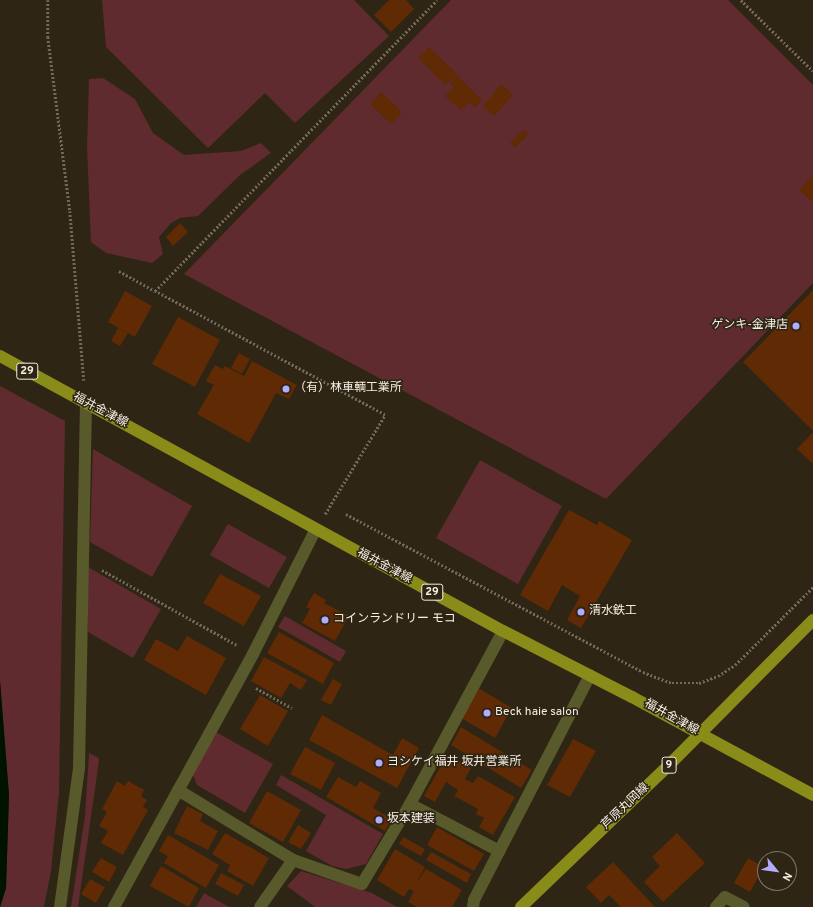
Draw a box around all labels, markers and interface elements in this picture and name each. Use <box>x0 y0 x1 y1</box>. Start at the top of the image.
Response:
place label: ゲンキ-金津店 <box>711 319 788 333</box>
marker: ゲンキ-金津店 <box>791 321 801 331</box>
road number: 29 <box>16 362 38 380</box>
place label: （有）林車輌工業所 <box>294 382 402 396</box>
marker: （有）林車輌工業所 <box>281 384 291 394</box>
street label: 福井金津線 <box>70 391 130 431</box>
street label: 福井金津線 <box>354 547 414 587</box>
road number: 29 <box>421 583 443 601</box>
place label: 清水鉄工 <box>589 605 637 619</box>
marker: 清水鉄工 <box>576 607 586 617</box>
place label: コインランドリー モコ <box>333 613 456 627</box>
marker: コインランドリー モコ <box>320 615 330 625</box>
street label: 福井金津線 <box>641 697 701 739</box>
place label: Beck haie salon <box>495 706 579 720</box>
marker: Beck haie salon <box>482 708 492 718</box>
place label: ヨシケイ福井 坂井営業所 <box>387 756 522 770</box>
road number: 9 <box>661 756 677 774</box>
marker: ヨシケイ福井 坂井営業所 <box>374 758 384 768</box>
street label: 芦原丸岡線 <box>599 781 653 833</box>
place label: 坂本建装 <box>387 813 435 827</box>
marker: 坂本建装 <box>374 815 384 825</box>
north arrow <box>757 851 797 891</box>
text: N <box>779 869 795 883</box>

